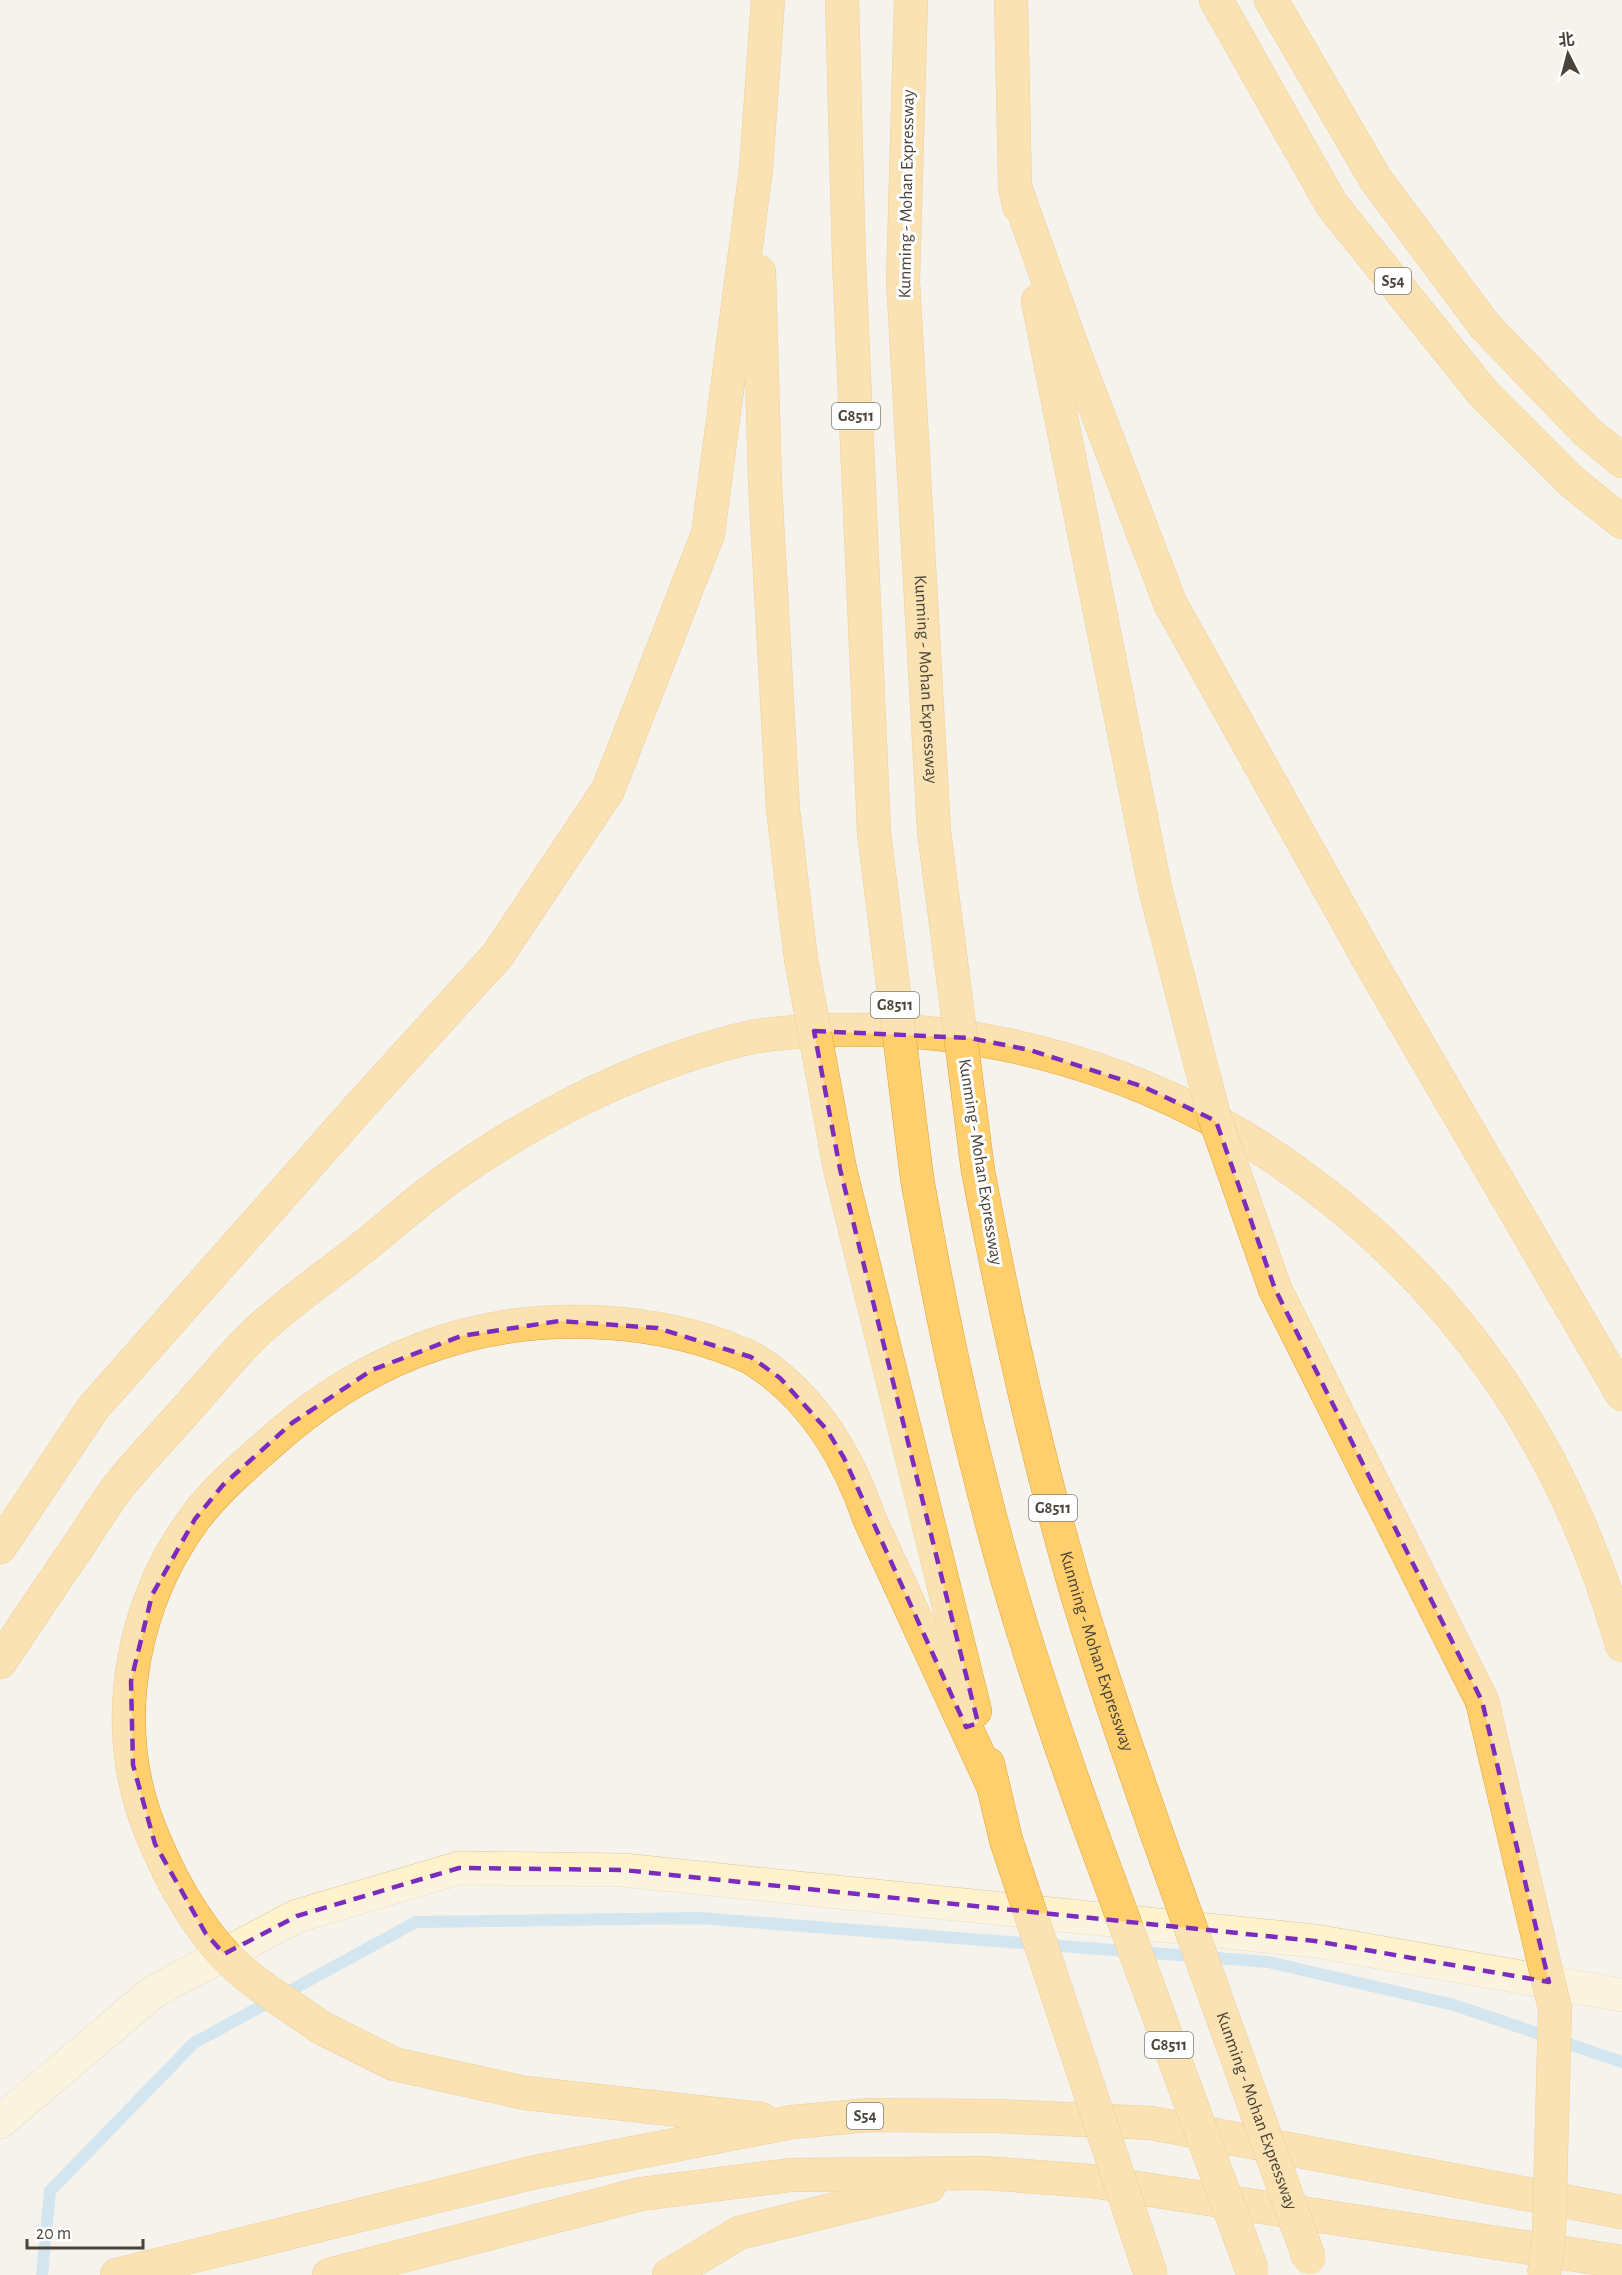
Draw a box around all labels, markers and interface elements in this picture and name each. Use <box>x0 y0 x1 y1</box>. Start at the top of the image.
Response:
north arrow <box>1538 24 1598 84</box>
text: 北 <box>1558 30 1575 49</box>
street label: Kunming - Mohan Expressway <box>896 89 918 299</box>
road number: S54 <box>1375 268 1411 294</box>
road number: G8511 <box>832 403 880 429</box>
street label: Kunming - Mohan Expressway <box>911 574 940 784</box>
road number: G8511 <box>871 992 919 1018</box>
street label: Kunming - Mohan Expressway <box>955 1057 1005 1267</box>
road number: G8511 <box>1029 1495 1077 1521</box>
street label: Kunming - Mohan Expressway <box>1056 1549 1137 1754</box>
street label: Kunming - Mohan Expressway <box>1212 2009 1300 2213</box>
road number: G8511 <box>1145 2032 1193 2058</box>
road number: S54 <box>847 2103 883 2129</box>
scale bar <box>27 2212 142 2250</box>
text: 20 m <box>36 2225 71 2243</box>

